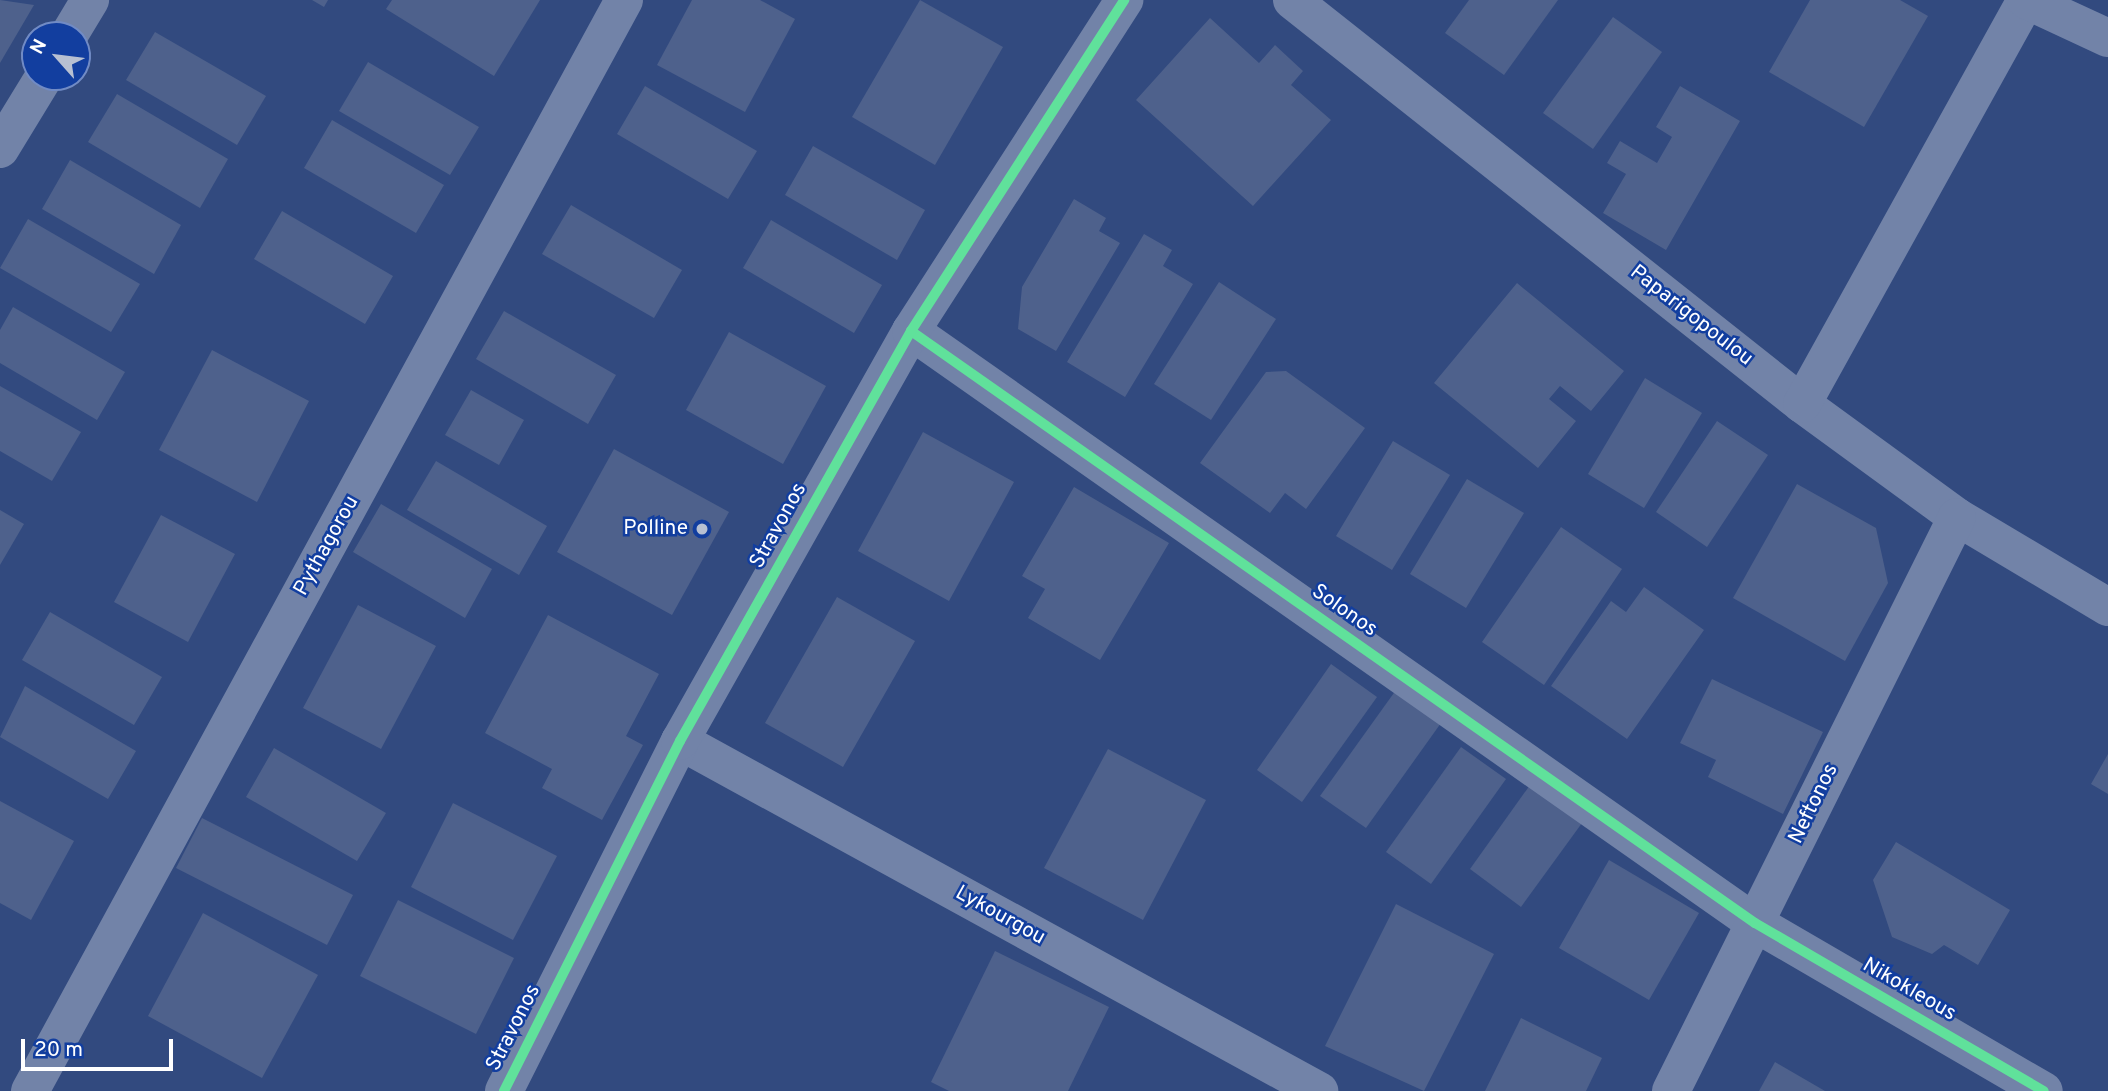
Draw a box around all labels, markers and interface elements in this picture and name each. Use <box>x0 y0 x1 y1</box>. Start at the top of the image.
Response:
north arrow <box>21 21 91 91</box>
text: N <box>25 35 53 59</box>
street label: Paparigopoulou <box>1624 260 1758 372</box>
street label: Stravonos <box>745 479 813 573</box>
street label: Pythagorou <box>289 492 365 600</box>
place label: Polline <box>623 516 688 542</box>
marker: Polline <box>694 521 710 537</box>
street label: Solonos <box>1306 579 1382 643</box>
street label: Neftonos <box>1784 760 1844 848</box>
street label: Lykourgou <box>951 881 1049 951</box>
street label: Nikokleous <box>1858 953 1960 1027</box>
street label: Stravonos <box>481 980 547 1076</box>
scale bar <box>24 1024 177 1068</box>
text: 20 m <box>34 1037 83 1064</box>

